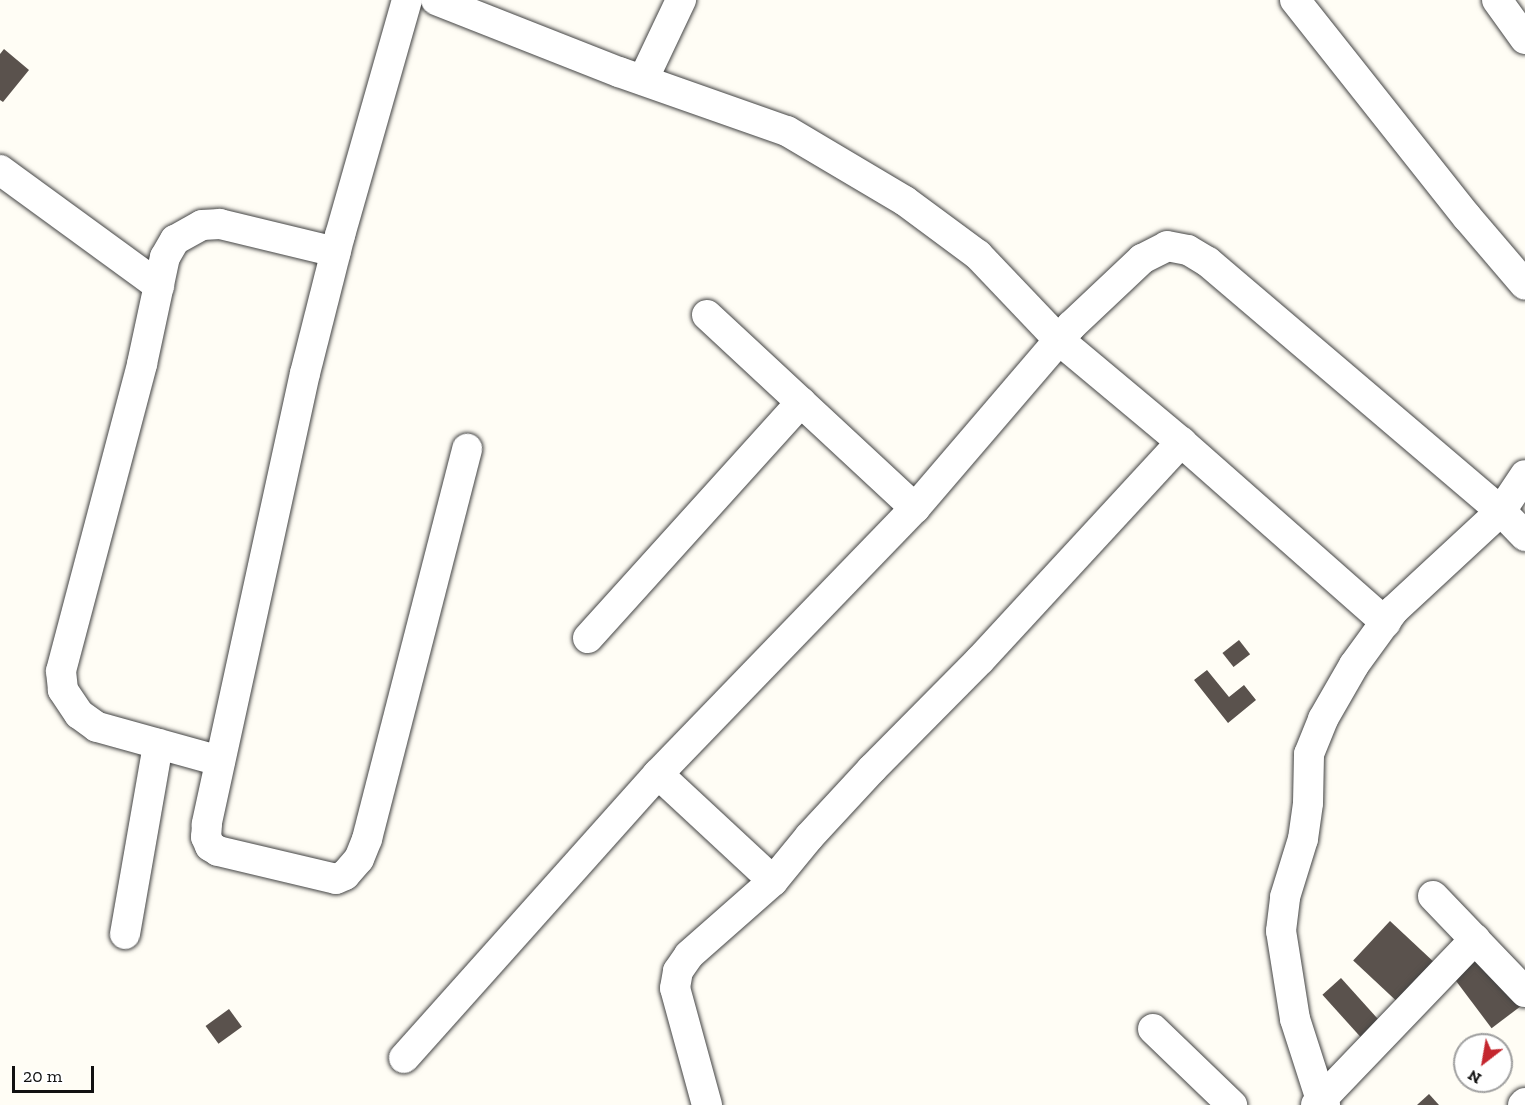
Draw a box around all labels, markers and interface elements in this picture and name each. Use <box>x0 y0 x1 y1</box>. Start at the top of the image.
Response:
north arrow <box>1453 1033 1513 1093</box>
scale bar <box>15 1054 98 1092</box>
text: 20 m <box>23 1065 62 1087</box>
text: N <box>1464 1066 1485 1088</box>

